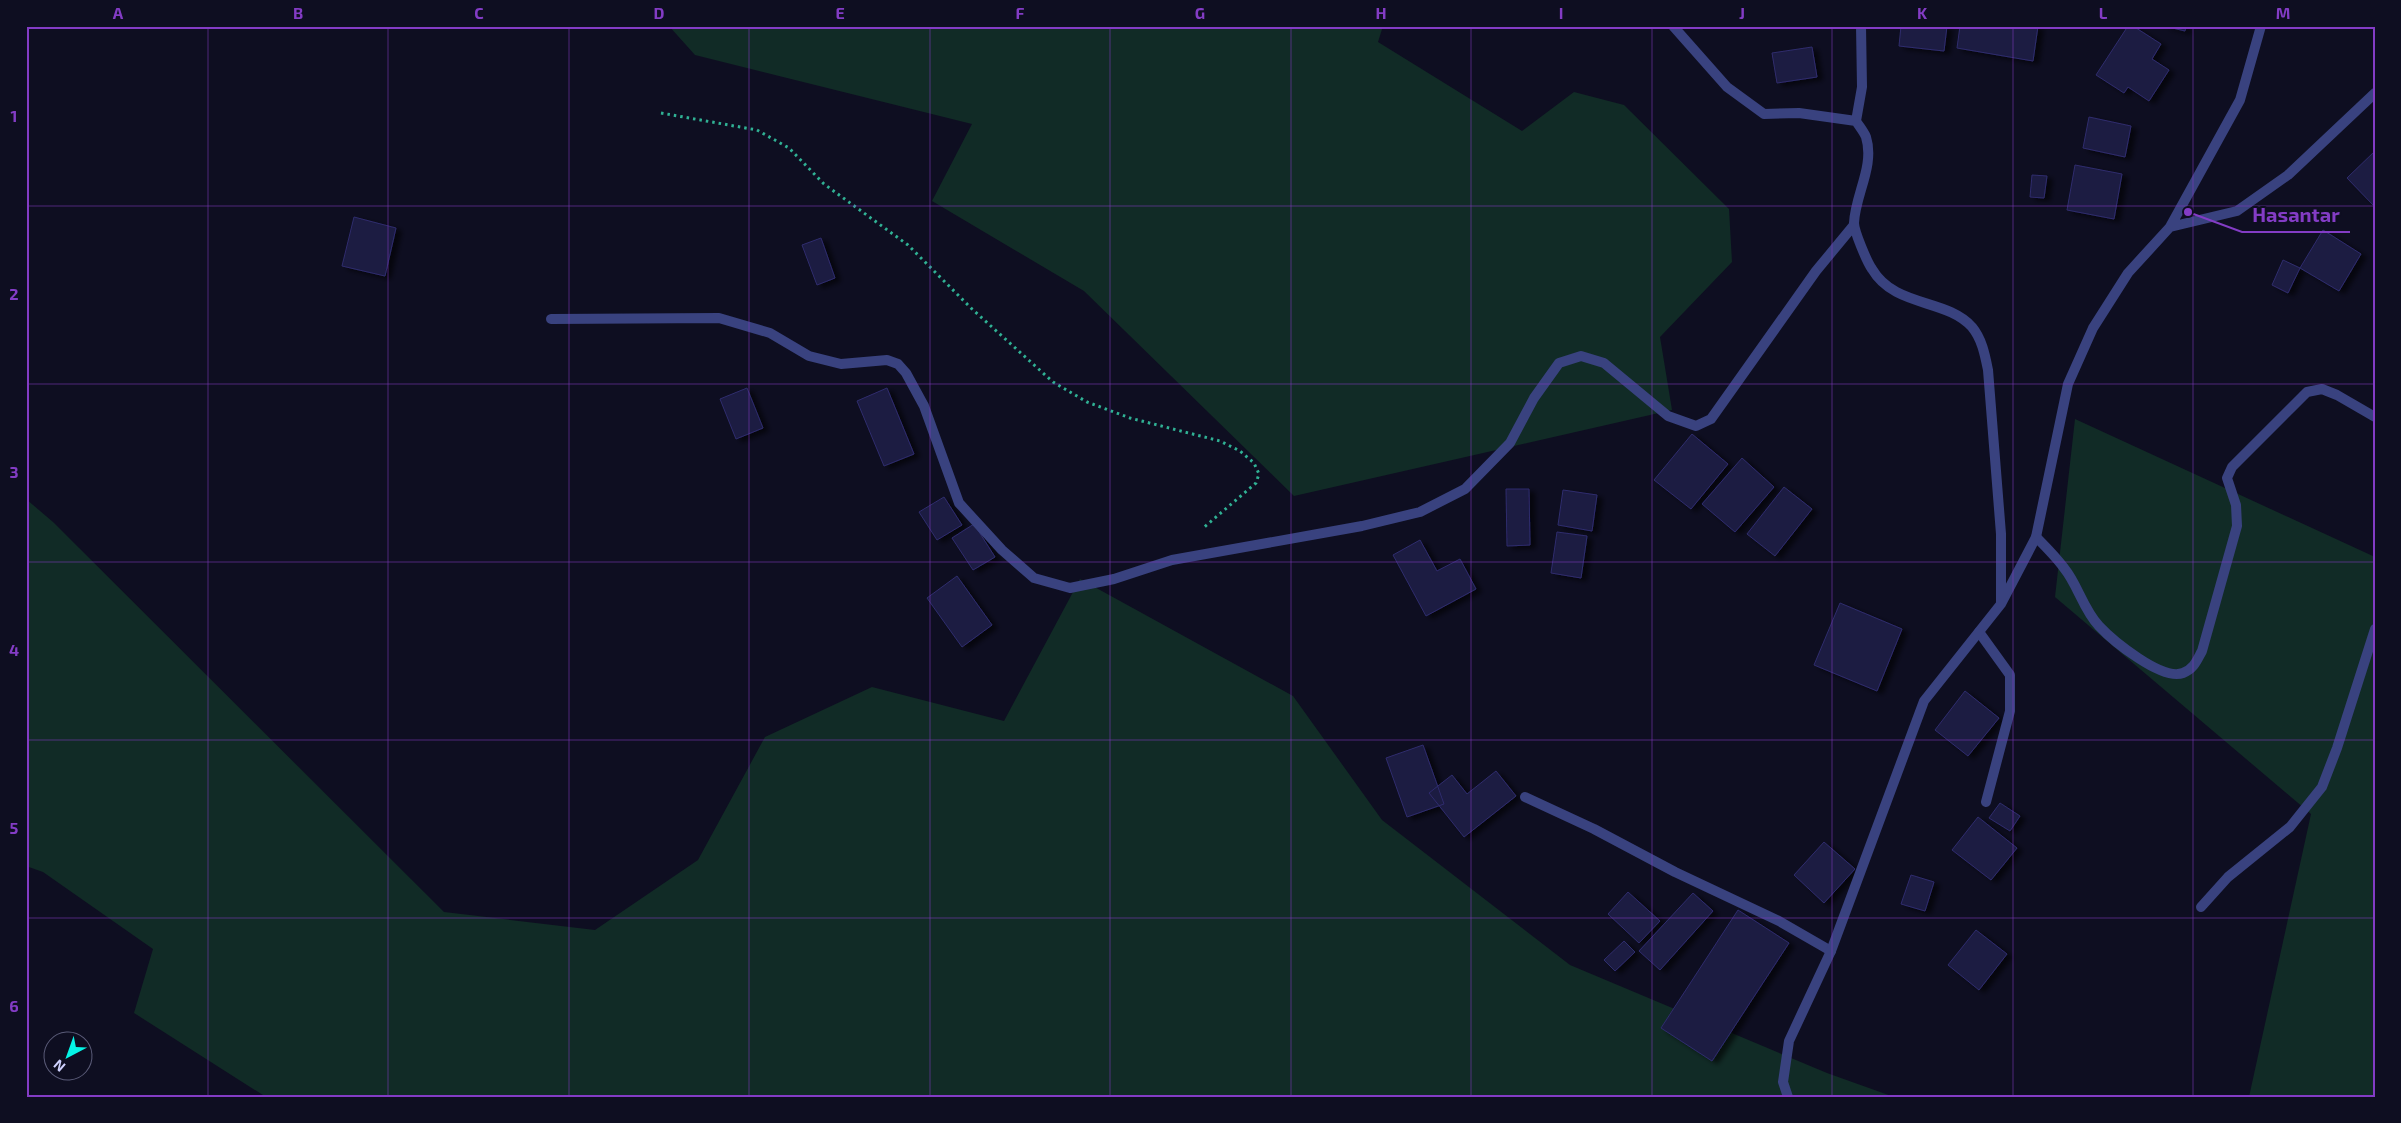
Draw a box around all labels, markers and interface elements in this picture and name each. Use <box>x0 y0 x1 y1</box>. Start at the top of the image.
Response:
text: A <box>113 3 124 22</box>
text: B <box>293 3 303 22</box>
text: C <box>474 3 484 22</box>
text: D <box>654 3 665 22</box>
text: E <box>835 3 845 22</box>
text: F <box>1016 3 1025 22</box>
text: G <box>1195 3 1205 22</box>
text: H <box>1375 3 1387 22</box>
text: I <box>1559 3 1563 22</box>
text: J <box>1739 3 1745 22</box>
text: K <box>1917 3 1928 22</box>
text: L <box>2099 3 2108 22</box>
text: M <box>2276 3 2290 22</box>
text: 1 <box>11 106 17 125</box>
callout: Hasantar <box>2242 197 2350 232</box>
text: Hasantar <box>2252 202 2340 226</box>
text: 2 <box>9 284 19 303</box>
text: 3 <box>9 462 19 481</box>
text: 4 <box>9 640 19 659</box>
text: 5 <box>10 818 19 837</box>
text: 6 <box>9 996 19 1015</box>
north arrow <box>42 1030 92 1080</box>
text: N <box>50 1056 69 1076</box>

